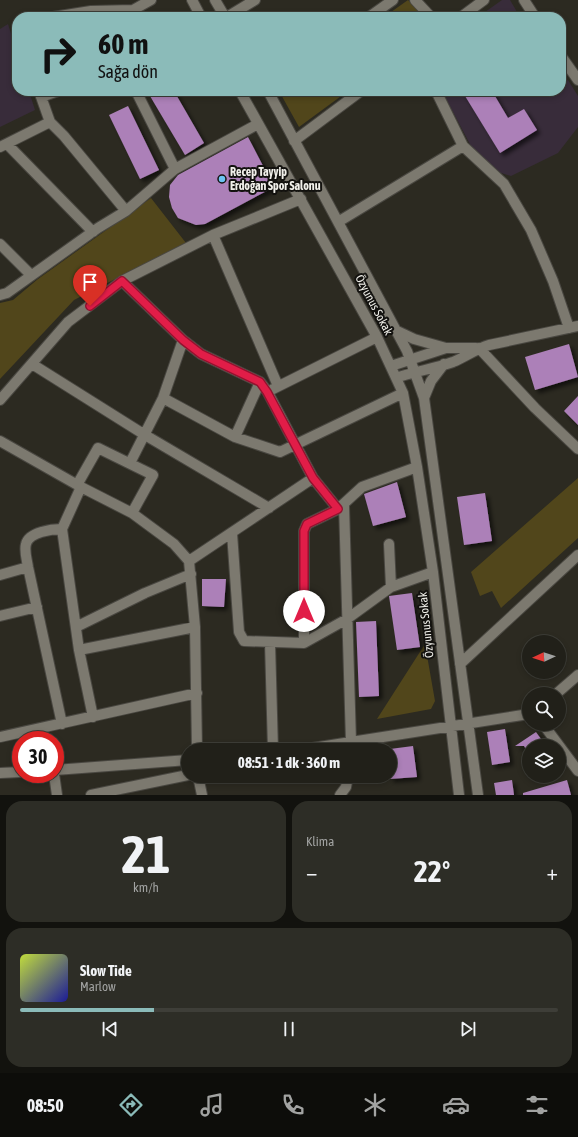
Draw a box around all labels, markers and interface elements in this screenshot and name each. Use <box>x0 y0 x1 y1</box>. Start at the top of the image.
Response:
icon: right <box>32 28 84 80</box>
text: 60 m <box>98 28 148 60</box>
text: Sağa dön <box>98 61 158 82</box>
place label: Recep Tayyip Erdoğan Spor Salonu <box>230 165 321 193</box>
marker: Recep Tayyip Erdoğan Spor Salonu <box>217 174 227 184</box>
pin <box>73 265 107 306</box>
icon: arrive <box>79 271 101 293</box>
street label: Özyunus Sokak <box>352 272 396 338</box>
position arrow <box>283 590 325 632</box>
street label: Özyunus Sokak <box>415 591 436 659</box>
north arrow <box>522 635 566 679</box>
map controls <box>522 635 566 783</box>
button: search <box>522 687 566 731</box>
speed limit sign: 30 <box>12 731 64 783</box>
button: layers <box>522 739 566 783</box>
text: 08:51 · 1 dk · 360 m <box>238 754 340 771</box>
text: 21 <box>122 824 170 884</box>
text: Klima <box>306 834 334 849</box>
text: 22° <box>414 854 450 888</box>
text: − <box>306 859 317 885</box>
text: + <box>547 859 558 885</box>
text: km/h <box>133 880 159 895</box>
text: Slow Tide <box>80 962 132 979</box>
text: Marlow <box>80 979 116 994</box>
icon: previous <box>99 1018 121 1040</box>
icon: pause <box>278 1018 300 1040</box>
icon: next <box>457 1018 479 1040</box>
icon: directions <box>117 1091 145 1119</box>
icon: music <box>198 1091 226 1119</box>
icon: phone <box>279 1091 307 1119</box>
icon: climate <box>361 1091 389 1119</box>
icon: car <box>442 1091 470 1119</box>
icon: filters <box>523 1091 551 1119</box>
text: 08:50 <box>27 1095 64 1116</box>

